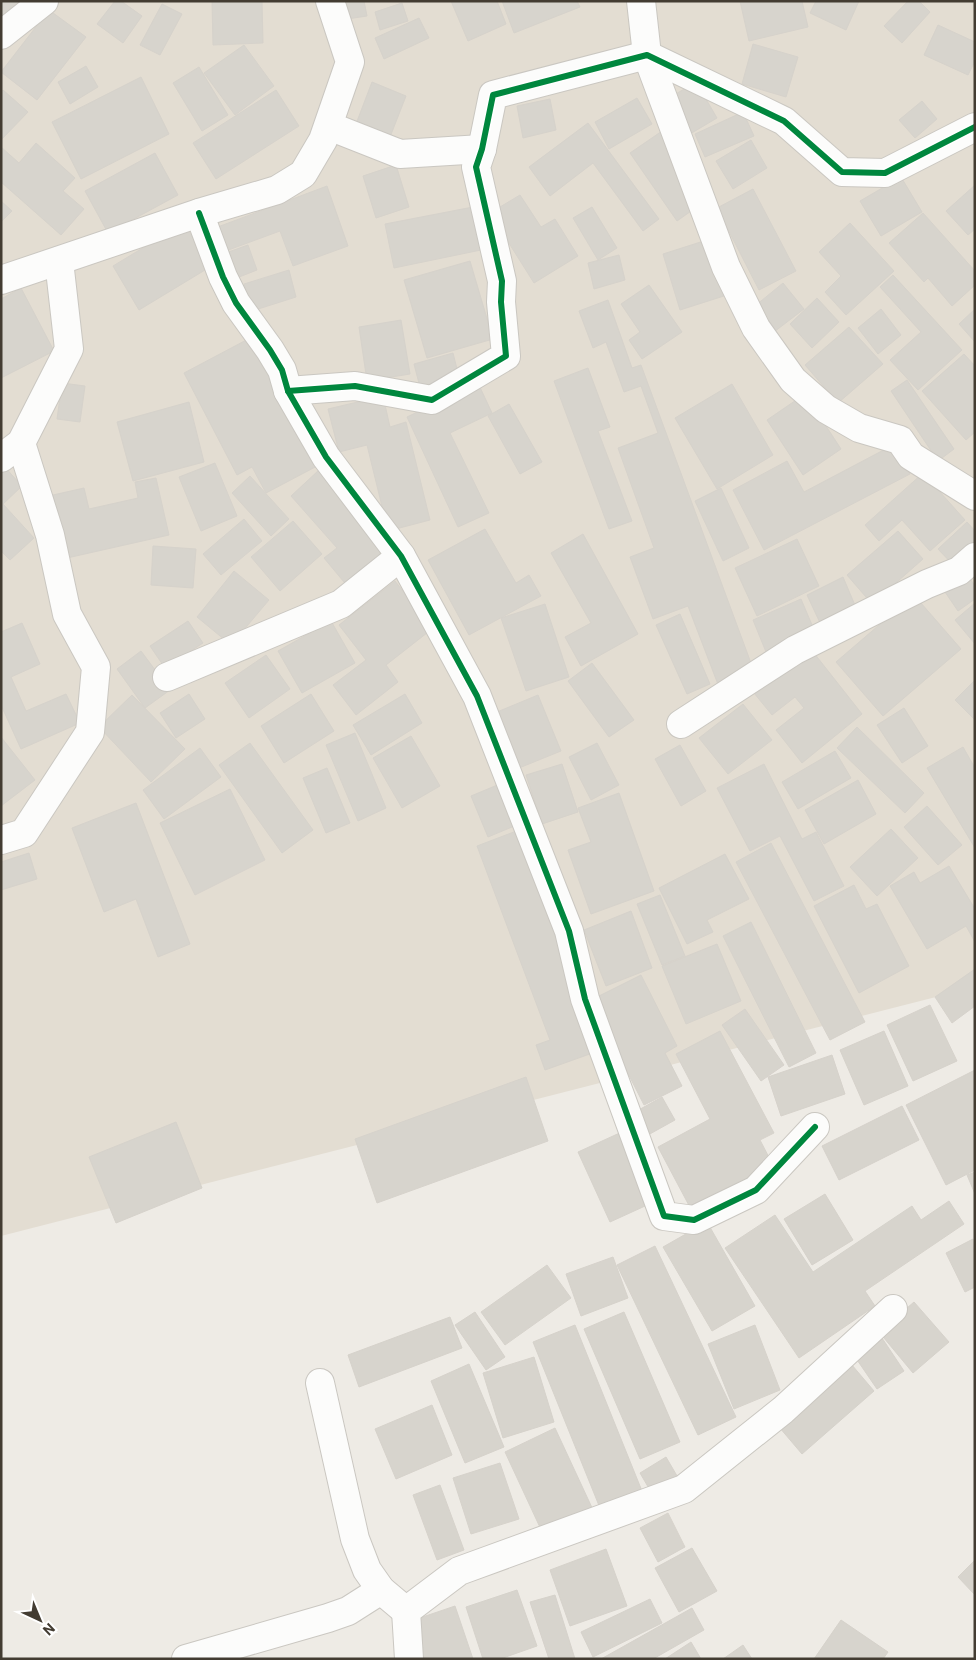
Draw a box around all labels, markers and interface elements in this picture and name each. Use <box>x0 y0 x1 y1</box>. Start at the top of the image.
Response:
north arrow <box>15 1595 65 1645</box>
text: N <box>40 1620 58 1639</box>

